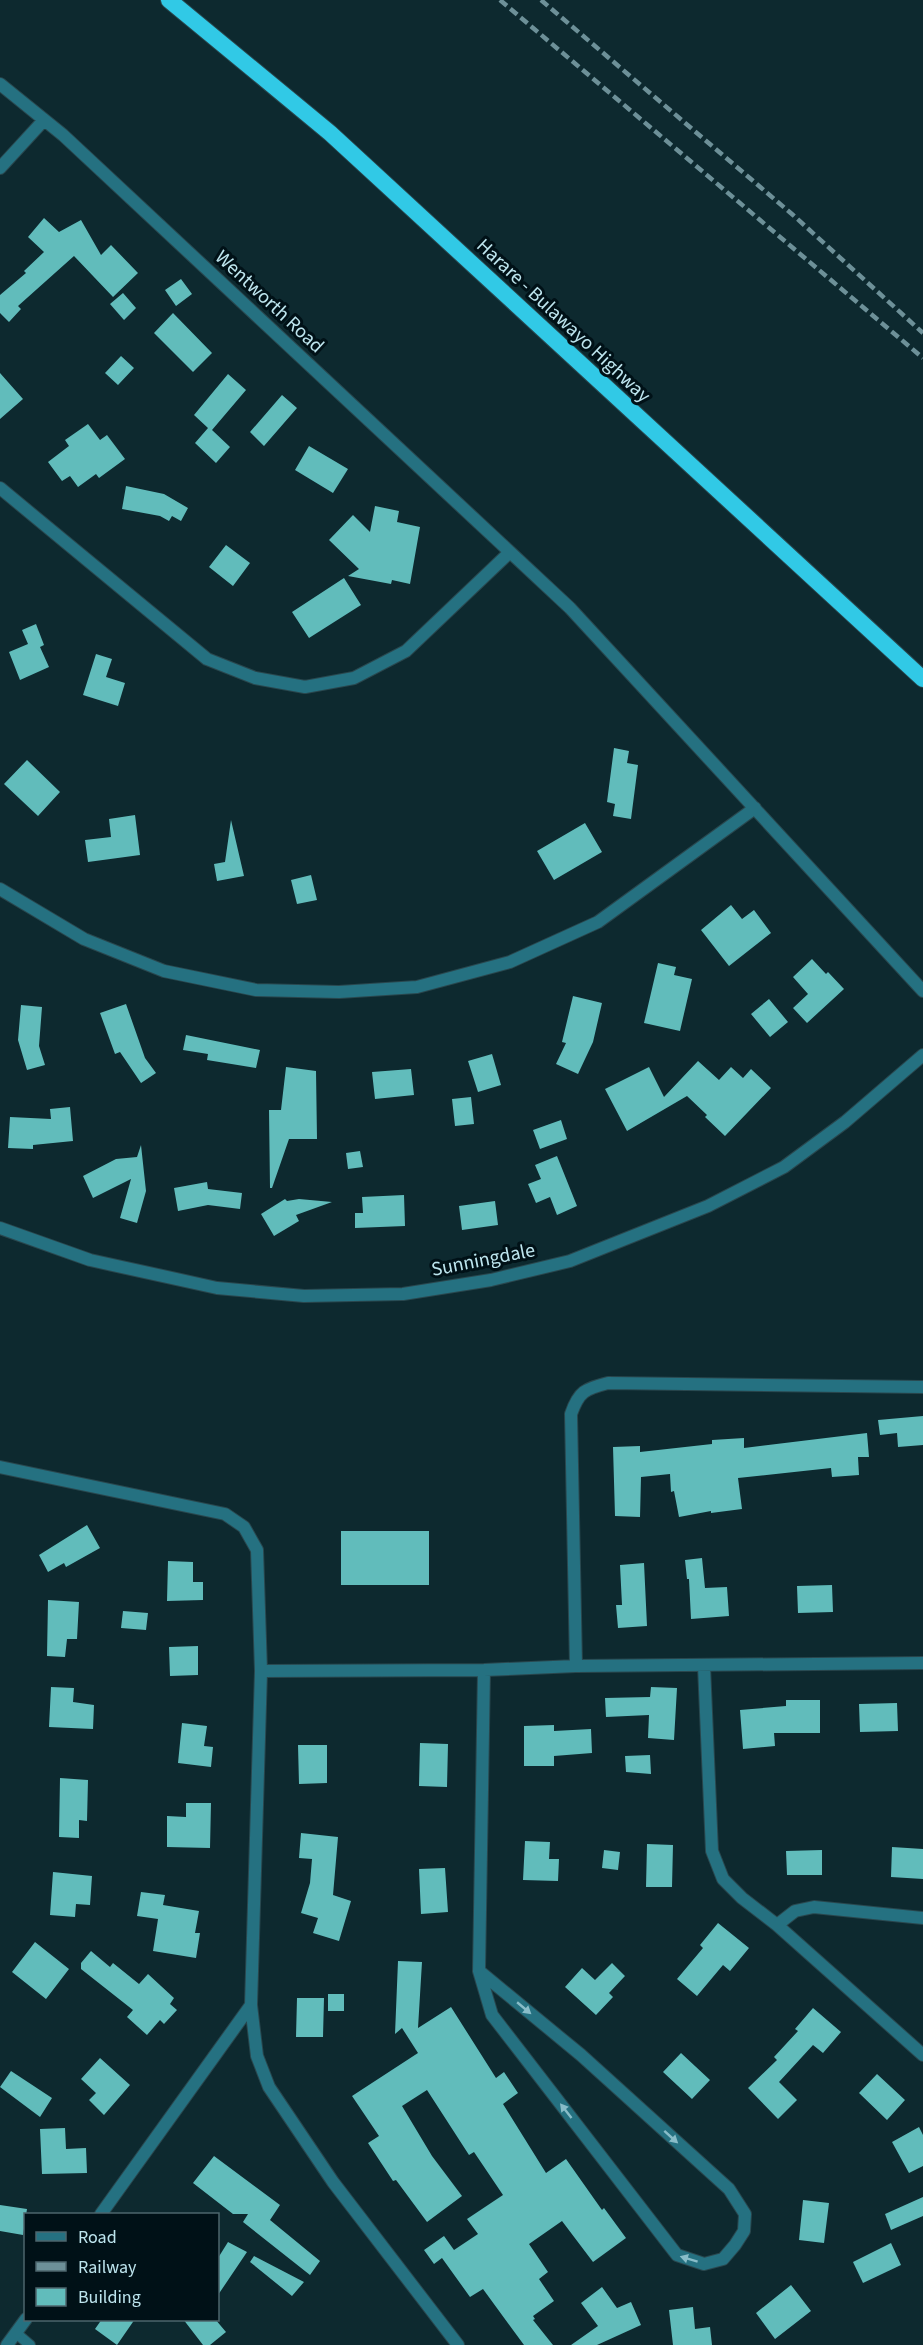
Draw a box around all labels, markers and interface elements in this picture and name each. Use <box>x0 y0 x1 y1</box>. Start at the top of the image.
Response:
street label: Harare - Bulawayo Highway <box>470 232 657 410</box>
street label: Wentworth Road <box>209 244 330 360</box>
street label: Sunningdale <box>429 1236 538 1284</box>
one-way arrow <box>516 2001 531 2014</box>
one-way arrow <box>560 2104 572 2120</box>
one-way arrow <box>663 2130 678 2144</box>
legend <box>24 2213 219 2321</box>
text: Road <box>78 2225 117 2250</box>
one-way arrow <box>680 2254 698 2263</box>
text: Railway <box>78 2255 137 2280</box>
text: Building <box>78 2285 141 2310</box>

